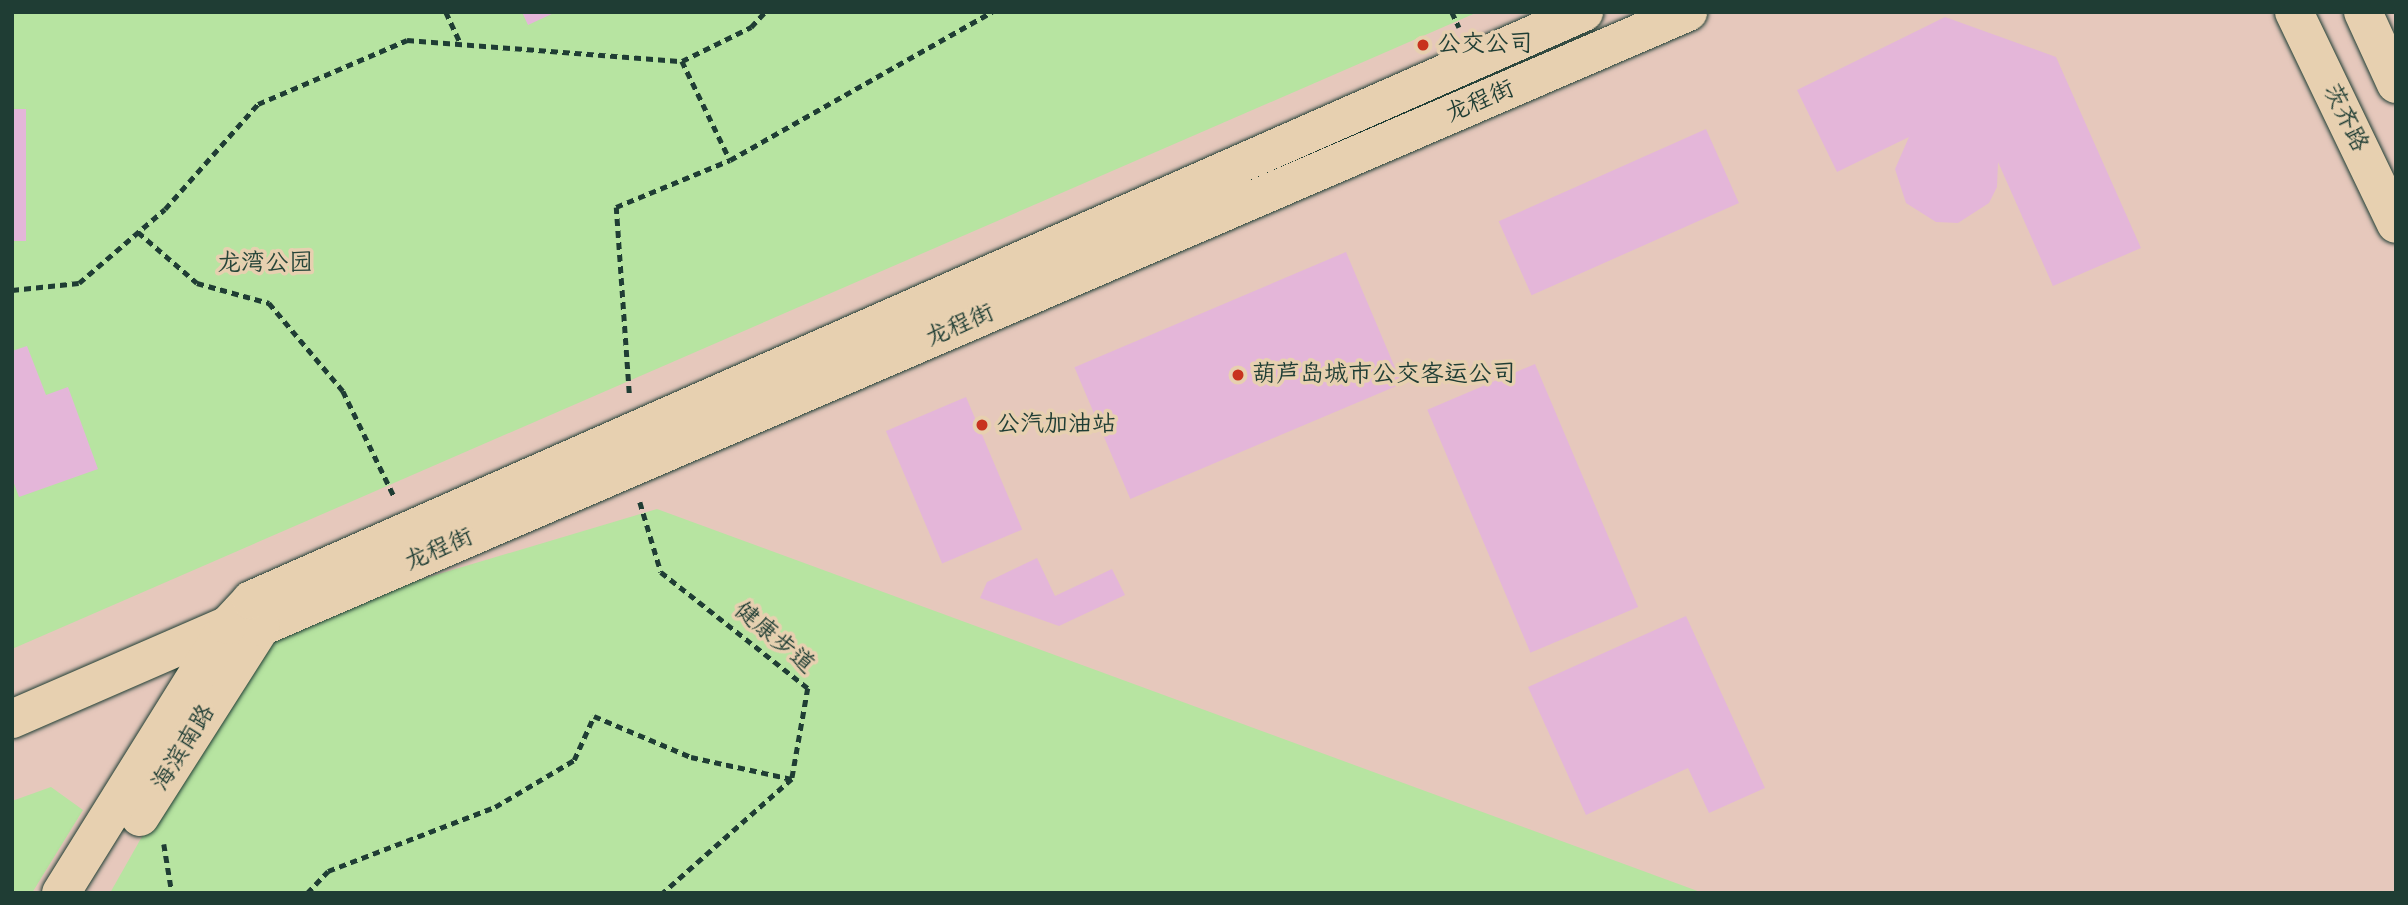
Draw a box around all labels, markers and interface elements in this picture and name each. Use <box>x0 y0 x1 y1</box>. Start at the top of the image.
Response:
place label: 公交公司 <box>1437 31 1533 59</box>
marker: 公交公司 <box>1415 37 1431 53</box>
street label: 龙程街 <box>1441 75 1519 129</box>
street label: 茨齐路 <box>2316 79 2374 157</box>
park label: 龙湾公园 <box>217 250 313 278</box>
street label: 龙程街 <box>921 299 999 353</box>
place label: 葫芦岛城市公交客运公司 <box>1252 361 1516 389</box>
marker: 葫芦岛城市公交客运公司 <box>1230 367 1246 383</box>
place label: 公汽加油站 <box>996 411 1116 439</box>
marker: 公汽加油站 <box>974 417 990 433</box>
street label: 龙程街 <box>400 523 478 577</box>
street label: 健康步道 <box>728 596 820 680</box>
street label: 海滨南路 <box>146 700 222 796</box>

